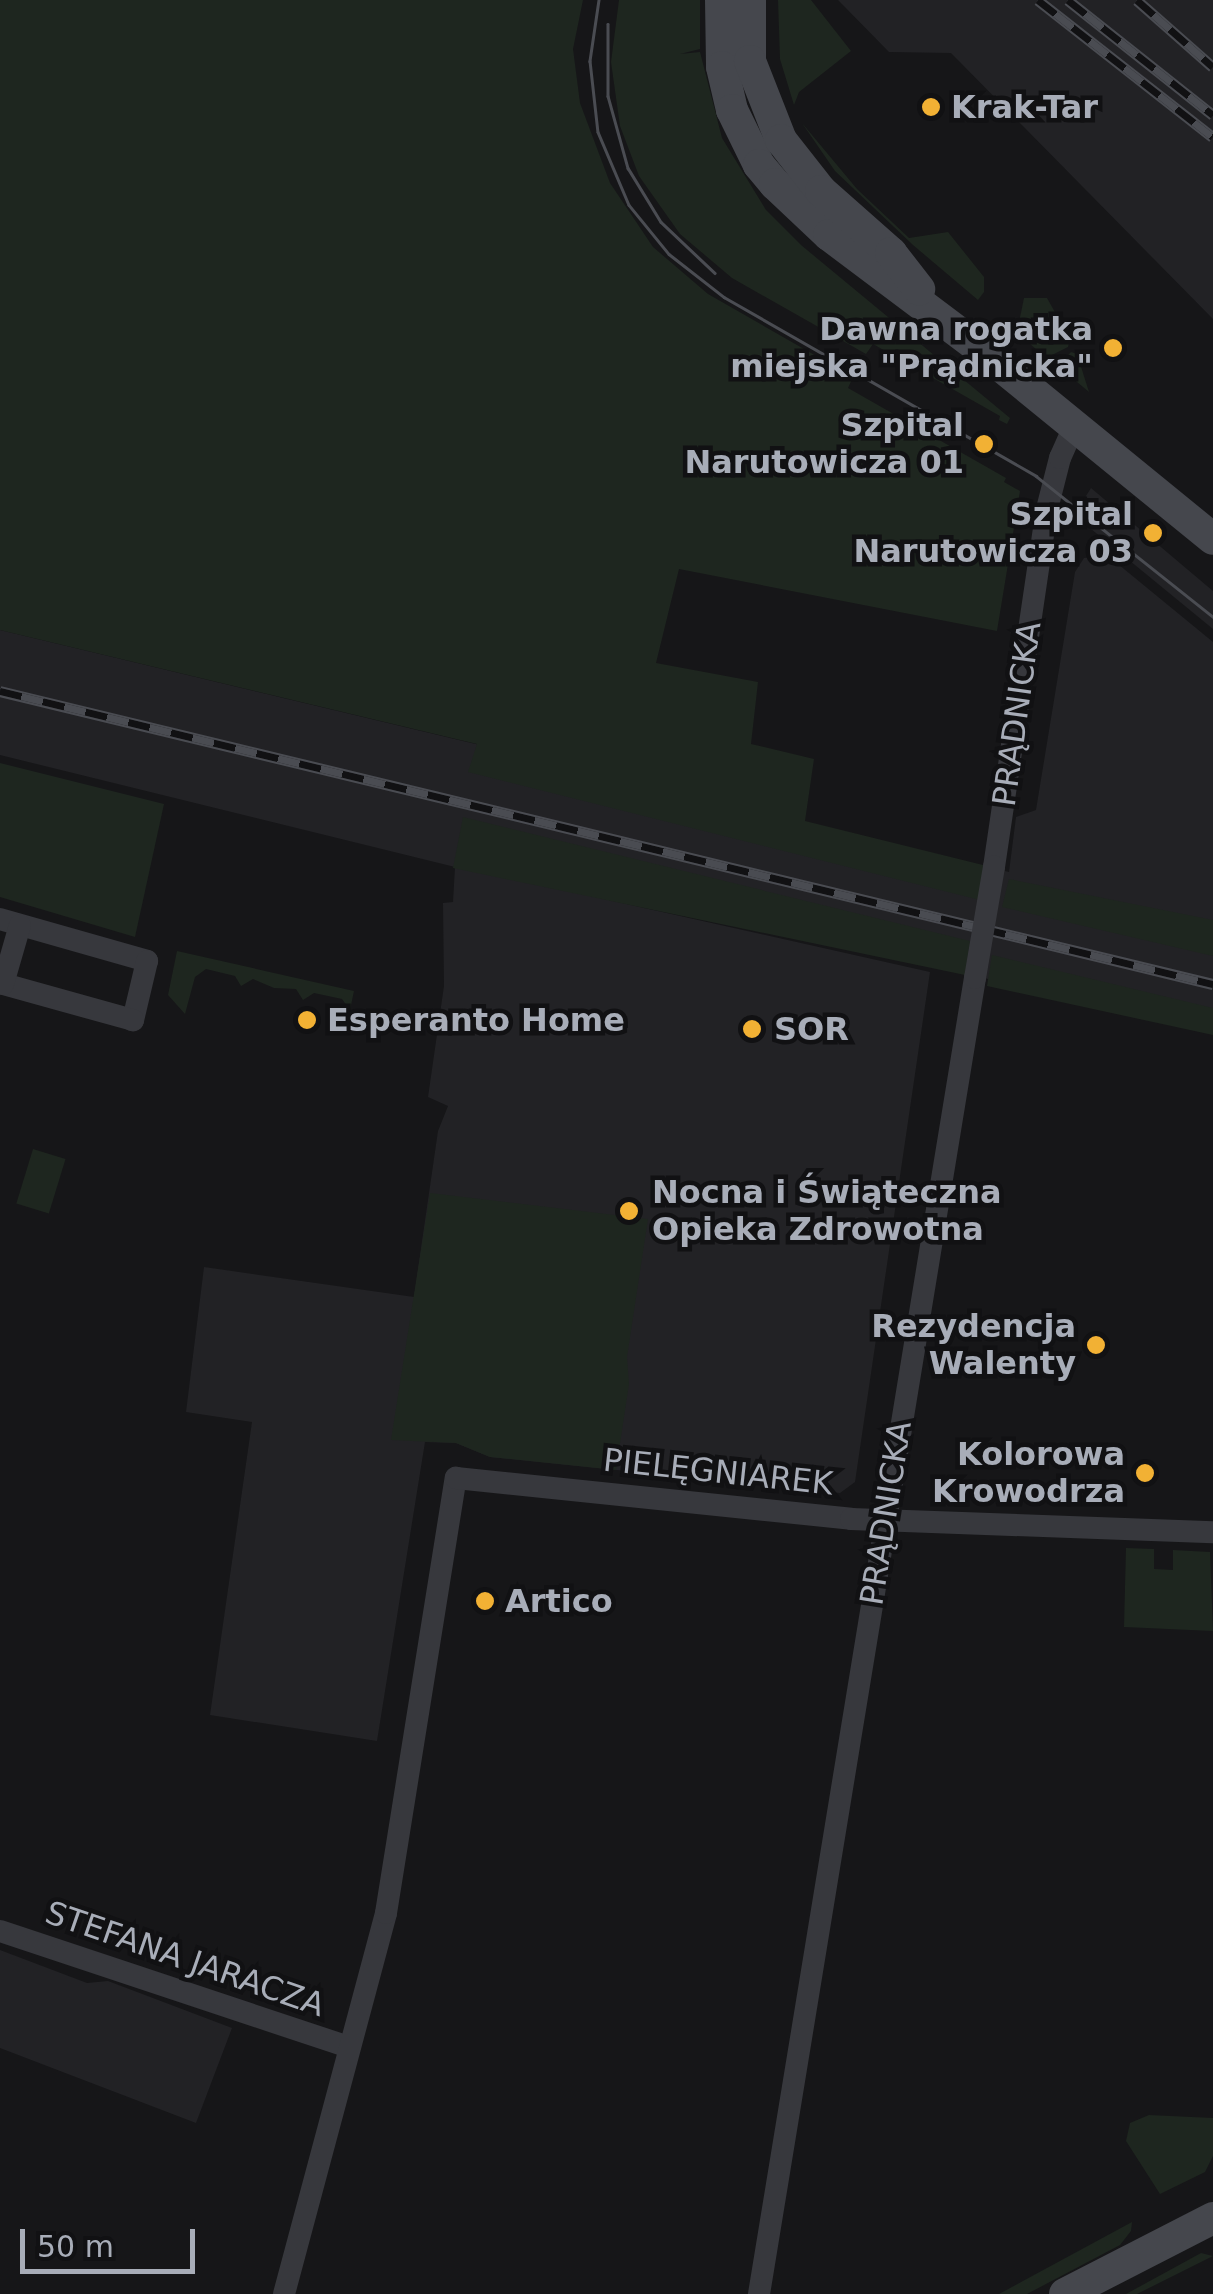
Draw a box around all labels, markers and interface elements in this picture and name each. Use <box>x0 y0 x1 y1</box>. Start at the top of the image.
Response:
place label: Krak-Tar <box>951 88 1098 126</box>
marker: Krak-Tar <box>920 96 942 118</box>
place label: Dawna rogatka miejska "Prądnicka" <box>730 311 1093 386</box>
marker: Dawna rogatka miejska "Prądnicka" <box>1102 337 1124 359</box>
place label: Szpital Narutowicza 01 <box>684 407 964 482</box>
marker: Szpital Narutowicza 01 <box>973 433 995 455</box>
place label: Szpital Narutowicza 03 <box>853 496 1133 571</box>
marker: Szpital Narutowicza 03 <box>1142 522 1164 544</box>
street label: PRĄDNICKA <box>985 619 1049 809</box>
place label: Esperanto Home <box>327 1001 625 1039</box>
marker: Esperanto Home <box>296 1009 318 1031</box>
place label: SOR <box>774 1010 849 1048</box>
marker: SOR <box>739 1016 765 1042</box>
place label: Nocna i Świąteczna Opieka Zdrowotna <box>652 1174 1002 1249</box>
marker: Nocna i Świąteczna Opieka Zdrowotna <box>616 1198 642 1224</box>
place label: Rezydencja Walenty <box>871 1308 1076 1383</box>
marker: Rezydencja Walenty <box>1085 1334 1107 1356</box>
street label: PRĄDNICKA <box>852 1418 920 1608</box>
place label: Kolorowa Krowodrza <box>932 1436 1125 1511</box>
street label: PIELĘGNIAREK <box>601 1441 835 1503</box>
marker: Kolorowa Krowodrza <box>1134 1462 1156 1484</box>
place label: Artico <box>505 1582 613 1620</box>
marker: Artico <box>474 1590 496 1612</box>
street label: STEFANA JARACZA <box>40 1893 330 2025</box>
scale bar <box>25 2209 200 2271</box>
text: 50 m <box>37 2229 114 2264</box>

